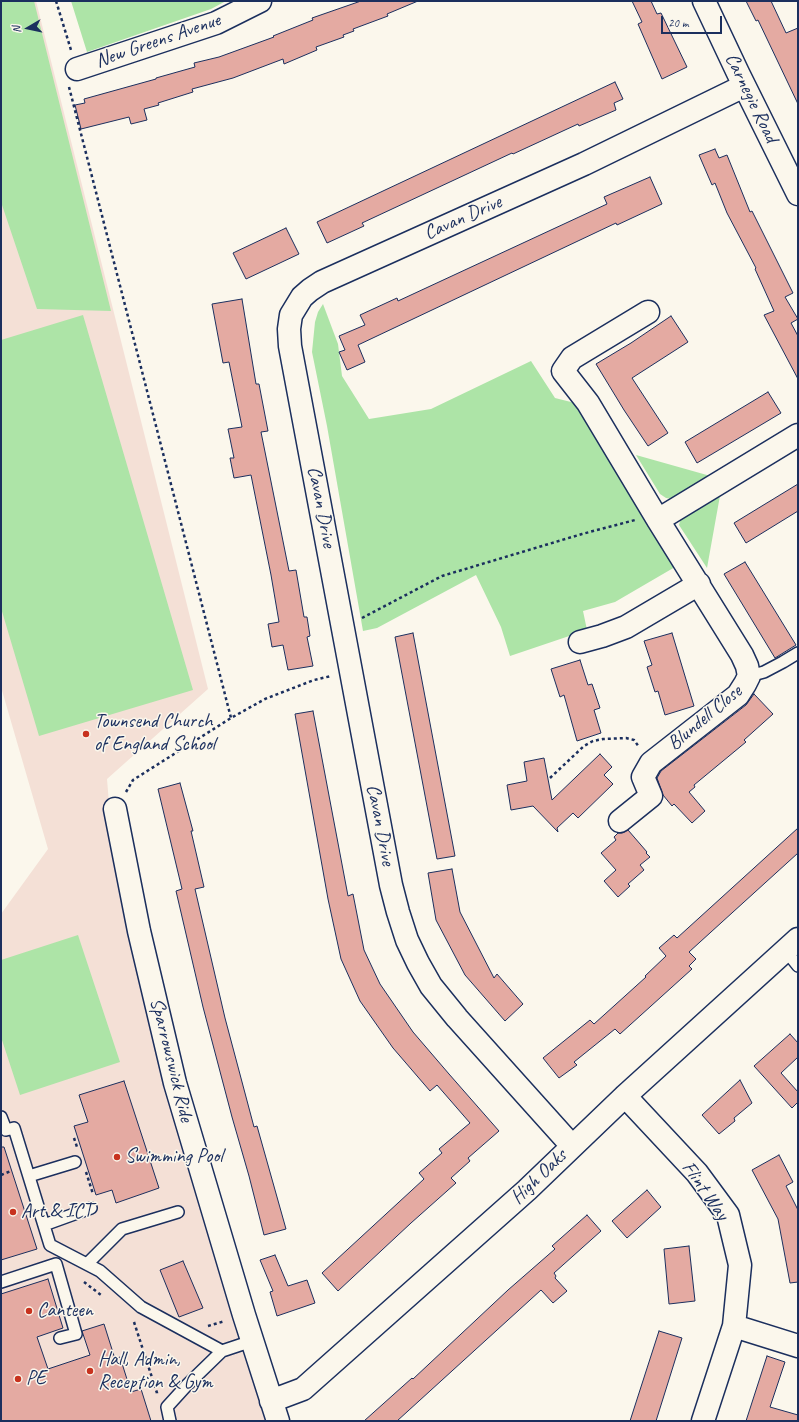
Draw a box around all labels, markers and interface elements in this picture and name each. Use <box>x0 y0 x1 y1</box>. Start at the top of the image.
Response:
north arrow <box>8 8 48 48</box>
street label: New Greens Avenue <box>92 8 224 74</box>
scale bar <box>663 8 724 34</box>
text: 20 m <box>668 15 688 31</box>
text: N <box>9 25 24 34</box>
street label: Carnegie Road <box>719 49 783 147</box>
street label: Cavan Drive <box>421 190 505 246</box>
street label: Cavan Drive <box>301 464 341 550</box>
street label: Blundell Close <box>663 680 747 756</box>
place label: Townsend Church of England School <box>94 710 215 757</box>
marker: Townsend Church of England School <box>81 729 91 739</box>
street label: Cavan Drive <box>360 782 400 868</box>
street label: Sparrowswick Ride <box>144 996 198 1124</box>
street label: High Oaks <box>506 1144 572 1210</box>
place label: Swimming Pool <box>125 1145 223 1169</box>
marker: Swimming Pool <box>112 1152 122 1162</box>
street label: Flint Way <box>676 1157 734 1225</box>
place label: Art & ICT <box>21 1200 92 1224</box>
marker: Art & ICT <box>8 1207 18 1217</box>
place label: Canteen <box>37 1299 93 1323</box>
marker: Canteen <box>24 1306 34 1316</box>
place label: Hall, Admin, Reception & Gym <box>98 1348 212 1395</box>
marker: Hall, Admin, Reception & Gym <box>85 1366 95 1376</box>
place label: PE <box>26 1367 46 1391</box>
marker: PE <box>13 1374 23 1384</box>

